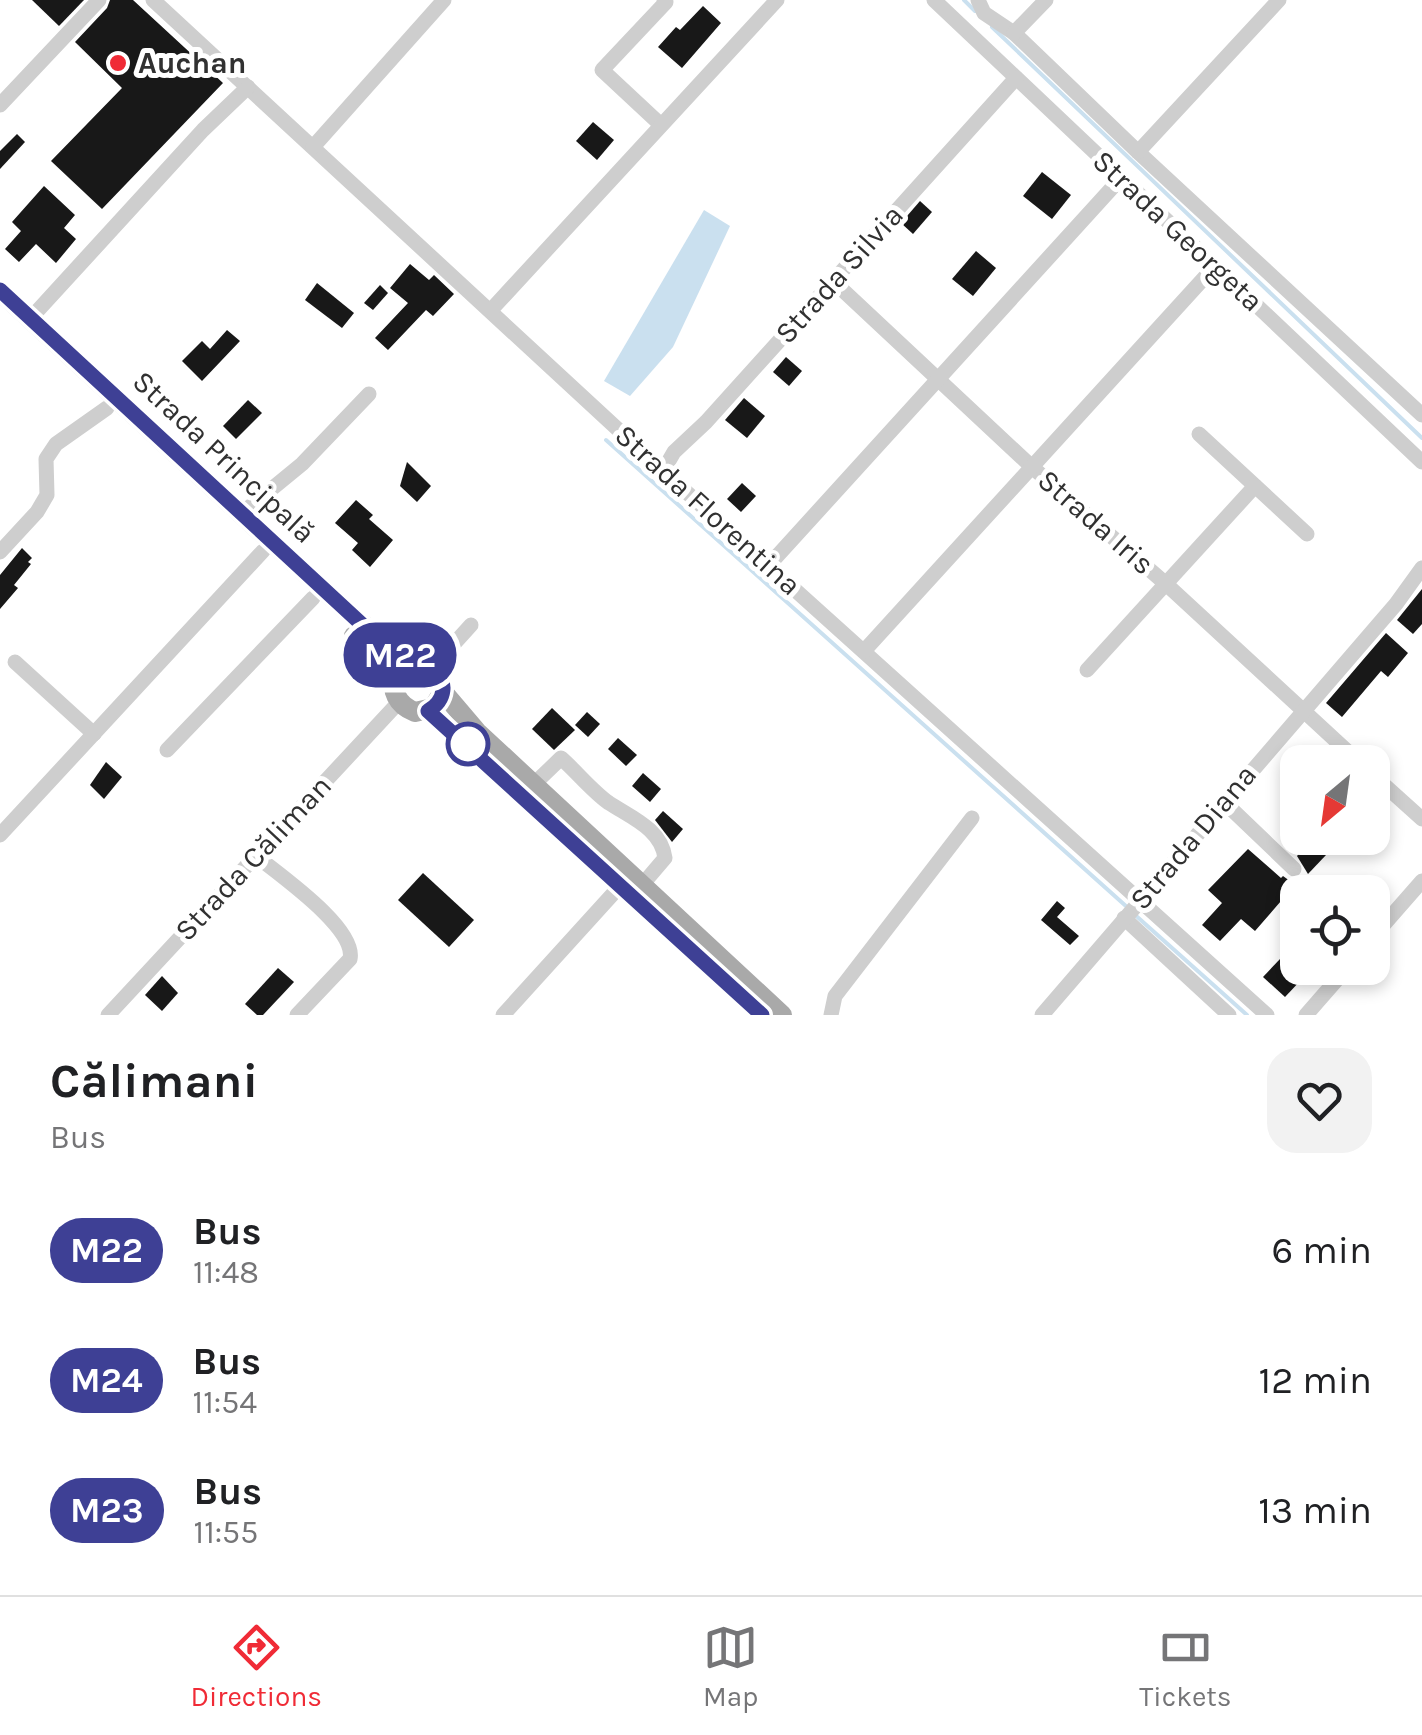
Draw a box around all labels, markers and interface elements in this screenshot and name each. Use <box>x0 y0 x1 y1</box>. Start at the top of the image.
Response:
place label: Auchan <box>138 45 246 81</box>
marker: Auchan <box>107 52 129 74</box>
street label: Strada Georgeta <box>1085 143 1271 319</box>
street label: Strada Silvia <box>767 197 911 351</box>
street label: Strada Principală <box>125 363 323 551</box>
street label: Strada Florentina <box>608 417 808 603</box>
street label: Strada Iris <box>1031 462 1161 582</box>
line badge: M22 <box>342 622 458 688</box>
text: M22 <box>364 635 436 676</box>
unlabelled marker <box>447 723 489 765</box>
north arrow <box>1280 745 1390 855</box>
map controls <box>1280 745 1390 985</box>
street label: Strada Diana <box>1122 757 1264 917</box>
street label: Strada Căliman <box>167 768 339 948</box>
button: locate <box>1280 875 1390 985</box>
button: heart <box>1267 1048 1372 1153</box>
text: Călimani <box>50 1053 258 1109</box>
text: Bus <box>50 1119 106 1156</box>
text: Bus <box>193 1209 261 1254</box>
text: 6 min <box>1271 1228 1372 1273</box>
text: M22 <box>70 1230 143 1271</box>
text: 11:48 <box>193 1254 259 1291</box>
text: Bus <box>193 1339 261 1384</box>
text: 12 min <box>1259 1358 1372 1403</box>
text: M24 <box>70 1360 143 1401</box>
text: 11:54 <box>193 1384 257 1421</box>
text: Bus <box>194 1469 262 1514</box>
text: 13 min <box>1258 1488 1372 1533</box>
text: M23 <box>70 1490 144 1531</box>
text: 11:55 <box>194 1514 258 1551</box>
tab: Directions <box>190 1620 322 1713</box>
tab: Map <box>703 1620 758 1713</box>
tab: Tickets <box>1139 1620 1232 1713</box>

